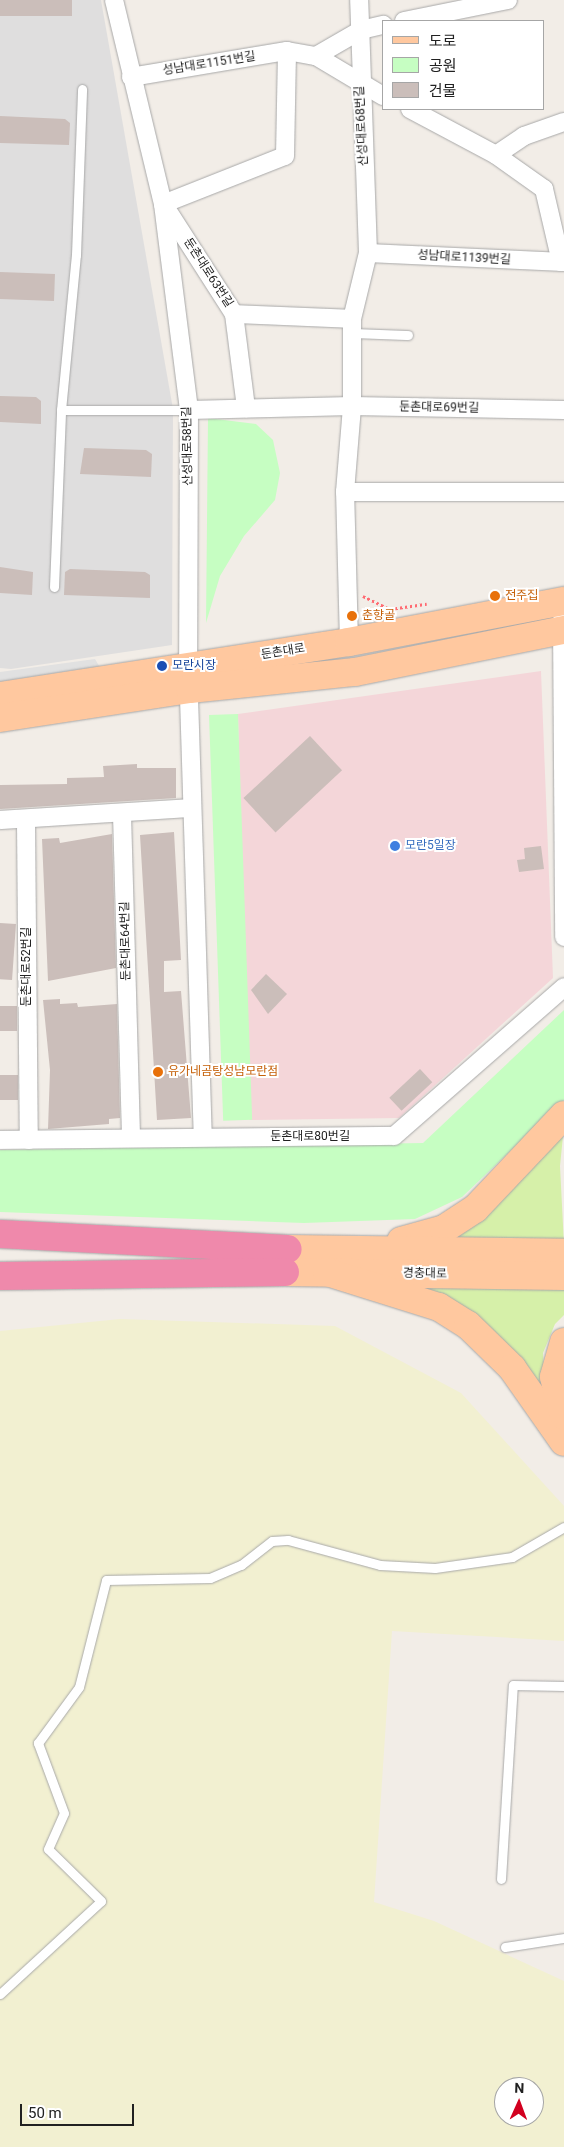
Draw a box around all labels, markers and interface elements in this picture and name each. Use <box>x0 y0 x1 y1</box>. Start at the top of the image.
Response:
legend <box>382 20 544 110</box>
text: 도로 <box>429 32 457 50</box>
street label: 성남대로1151번길 <box>162 50 256 78</box>
text: 공원 <box>429 57 457 75</box>
text: 건물 <box>429 82 457 100</box>
street label: 산성대로68번길 <box>353 86 371 166</box>
street label: 둔촌대로63번길 <box>180 236 236 310</box>
street label: 성남대로1139번길 <box>417 248 511 268</box>
street label: 둔촌대로69번길 <box>399 400 479 416</box>
street label: 산성대로58번길 <box>180 406 196 486</box>
place label: 전주집 <box>505 589 538 603</box>
marker: 전주집 <box>489 590 501 602</box>
place label: 춘향골 <box>362 609 395 623</box>
marker: 춘향골 <box>346 610 358 622</box>
street label: 둔촌대로 <box>260 641 306 663</box>
place label: 모란시장 <box>172 659 216 673</box>
marker: 모란시장 <box>156 660 168 672</box>
place label: 모란5일장 <box>405 839 456 853</box>
marker: 모란5일장 <box>389 840 401 852</box>
street label: 둔촌대로64번길 <box>118 901 134 981</box>
street label: 둔촌대로52번길 <box>20 927 34 1007</box>
place label: 유가네곰탕성남모란점 <box>168 1065 278 1079</box>
marker: 유가네곰탕성남모란점 <box>152 1066 164 1078</box>
street label: 둔촌대로80번길 <box>270 1130 350 1144</box>
street label: 경충대로 <box>403 1266 447 1282</box>
north arrow <box>494 2077 544 2127</box>
text: N <box>514 2080 525 2096</box>
scale bar <box>22 2094 136 2126</box>
text: 50 m <box>28 2104 62 2122</box>

